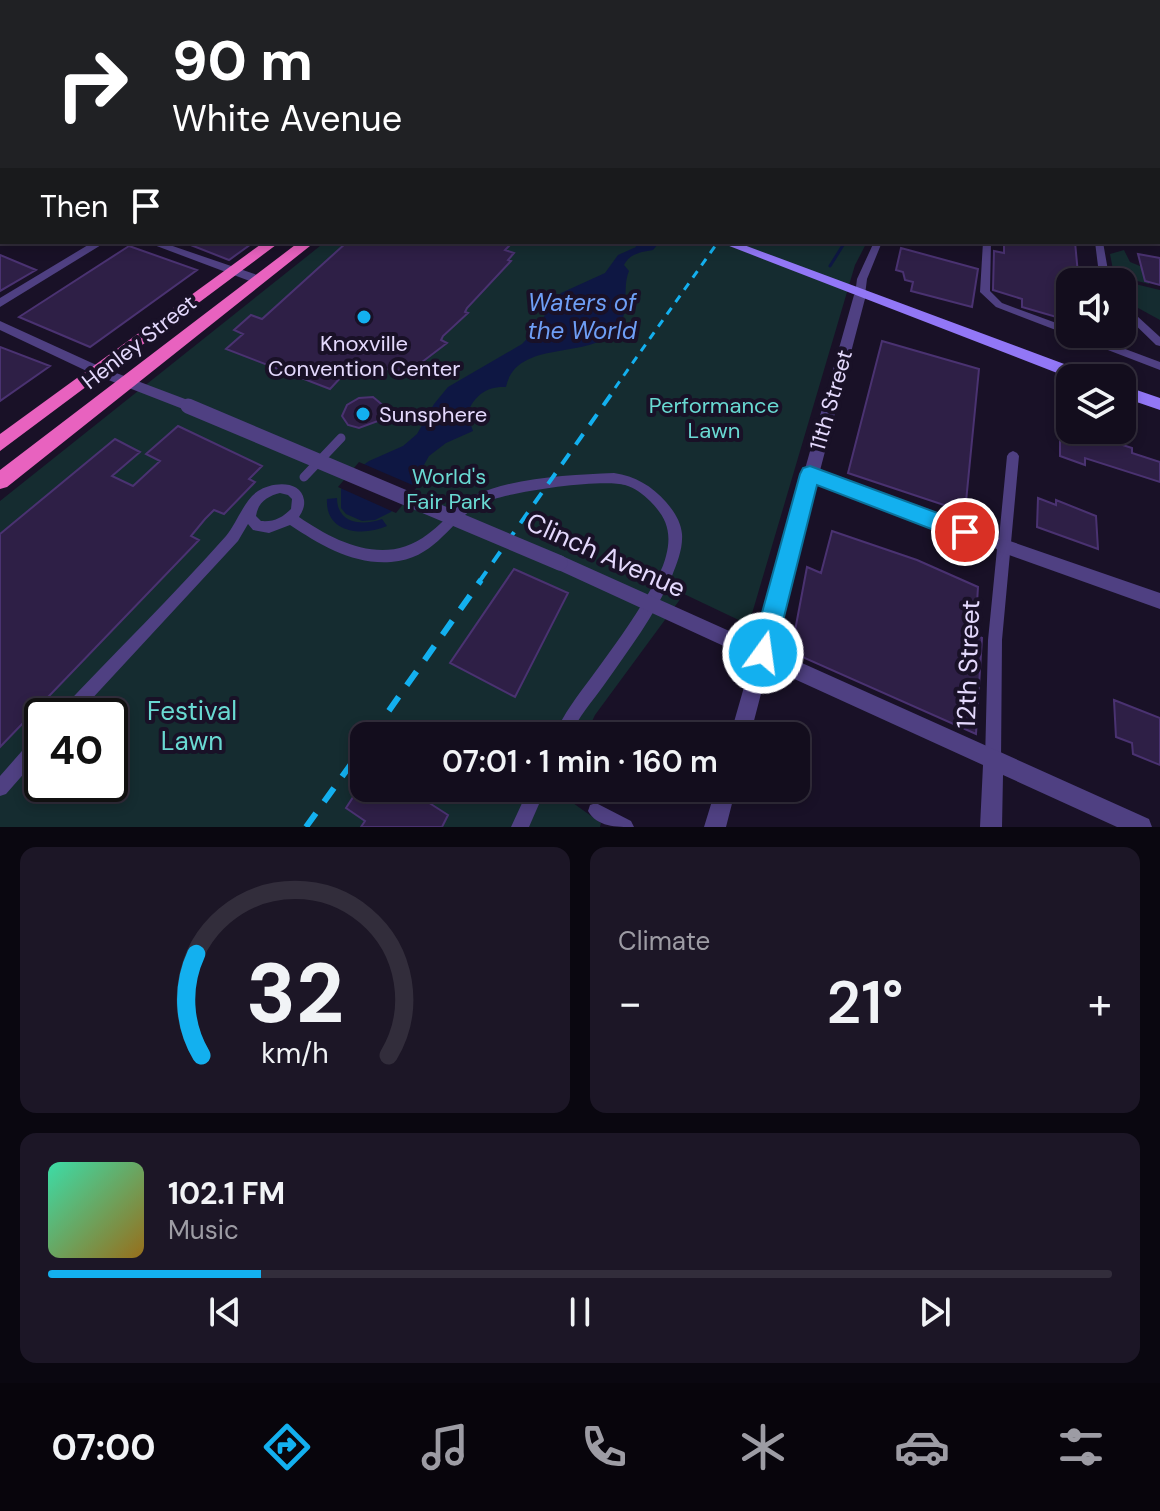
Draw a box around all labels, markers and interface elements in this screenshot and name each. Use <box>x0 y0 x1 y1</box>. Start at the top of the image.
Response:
text: 90 m <box>172 24 313 97</box>
icon: right <box>40 32 144 136</box>
text: White Avenue <box>172 95 402 142</box>
icon: arrive <box>124 184 168 228</box>
text: Then <box>40 187 108 226</box>
map controls <box>1056 268 1136 444</box>
button: sound <box>1056 268 1136 348</box>
water label: Waters of the World <box>527 287 638 346</box>
street label: Henley Street <box>76 288 202 396</box>
marker: Knoxville Convention Center <box>355 308 373 326</box>
place label: Knoxville Convention Center <box>268 329 460 383</box>
street label: 11th Street <box>803 346 859 454</box>
button: layers <box>1056 364 1136 444</box>
park label: Performance Lawn <box>649 391 779 445</box>
place label: Sunsphere <box>379 400 487 429</box>
marker: Sunsphere <box>354 405 372 423</box>
park label: World's Fair Park <box>406 462 492 516</box>
pin <box>931 498 999 566</box>
street label: Clinch Avenue <box>521 505 691 605</box>
icon: arrive <box>943 510 987 554</box>
street label: 12th Street <box>949 599 987 729</box>
position arrow <box>721 611 805 695</box>
park label: Festival Lawn <box>147 694 237 758</box>
speed limit sign: 40 <box>24 698 128 802</box>
text: 07:01 · 1 min · 160 m <box>442 742 718 781</box>
text: Climate <box>618 924 710 958</box>
text: 32 <box>246 939 344 1048</box>
text: 21° <box>827 963 903 1042</box>
text: − <box>618 974 642 1032</box>
text: + <box>1088 974 1112 1032</box>
text: km/h <box>261 1035 329 1072</box>
text: 102.1 FM <box>168 1174 285 1213</box>
text: Music <box>168 1213 239 1247</box>
icon: previous <box>203 1290 247 1334</box>
icon: pause <box>558 1290 602 1334</box>
icon: next <box>913 1290 957 1334</box>
icon: directions <box>259 1419 315 1475</box>
icon: music <box>417 1419 473 1475</box>
icon: phone <box>576 1419 632 1475</box>
icon: climate <box>735 1419 791 1475</box>
icon: car <box>894 1419 950 1475</box>
icon: filters <box>1053 1419 1109 1475</box>
text: 07:00 <box>51 1424 156 1471</box>

